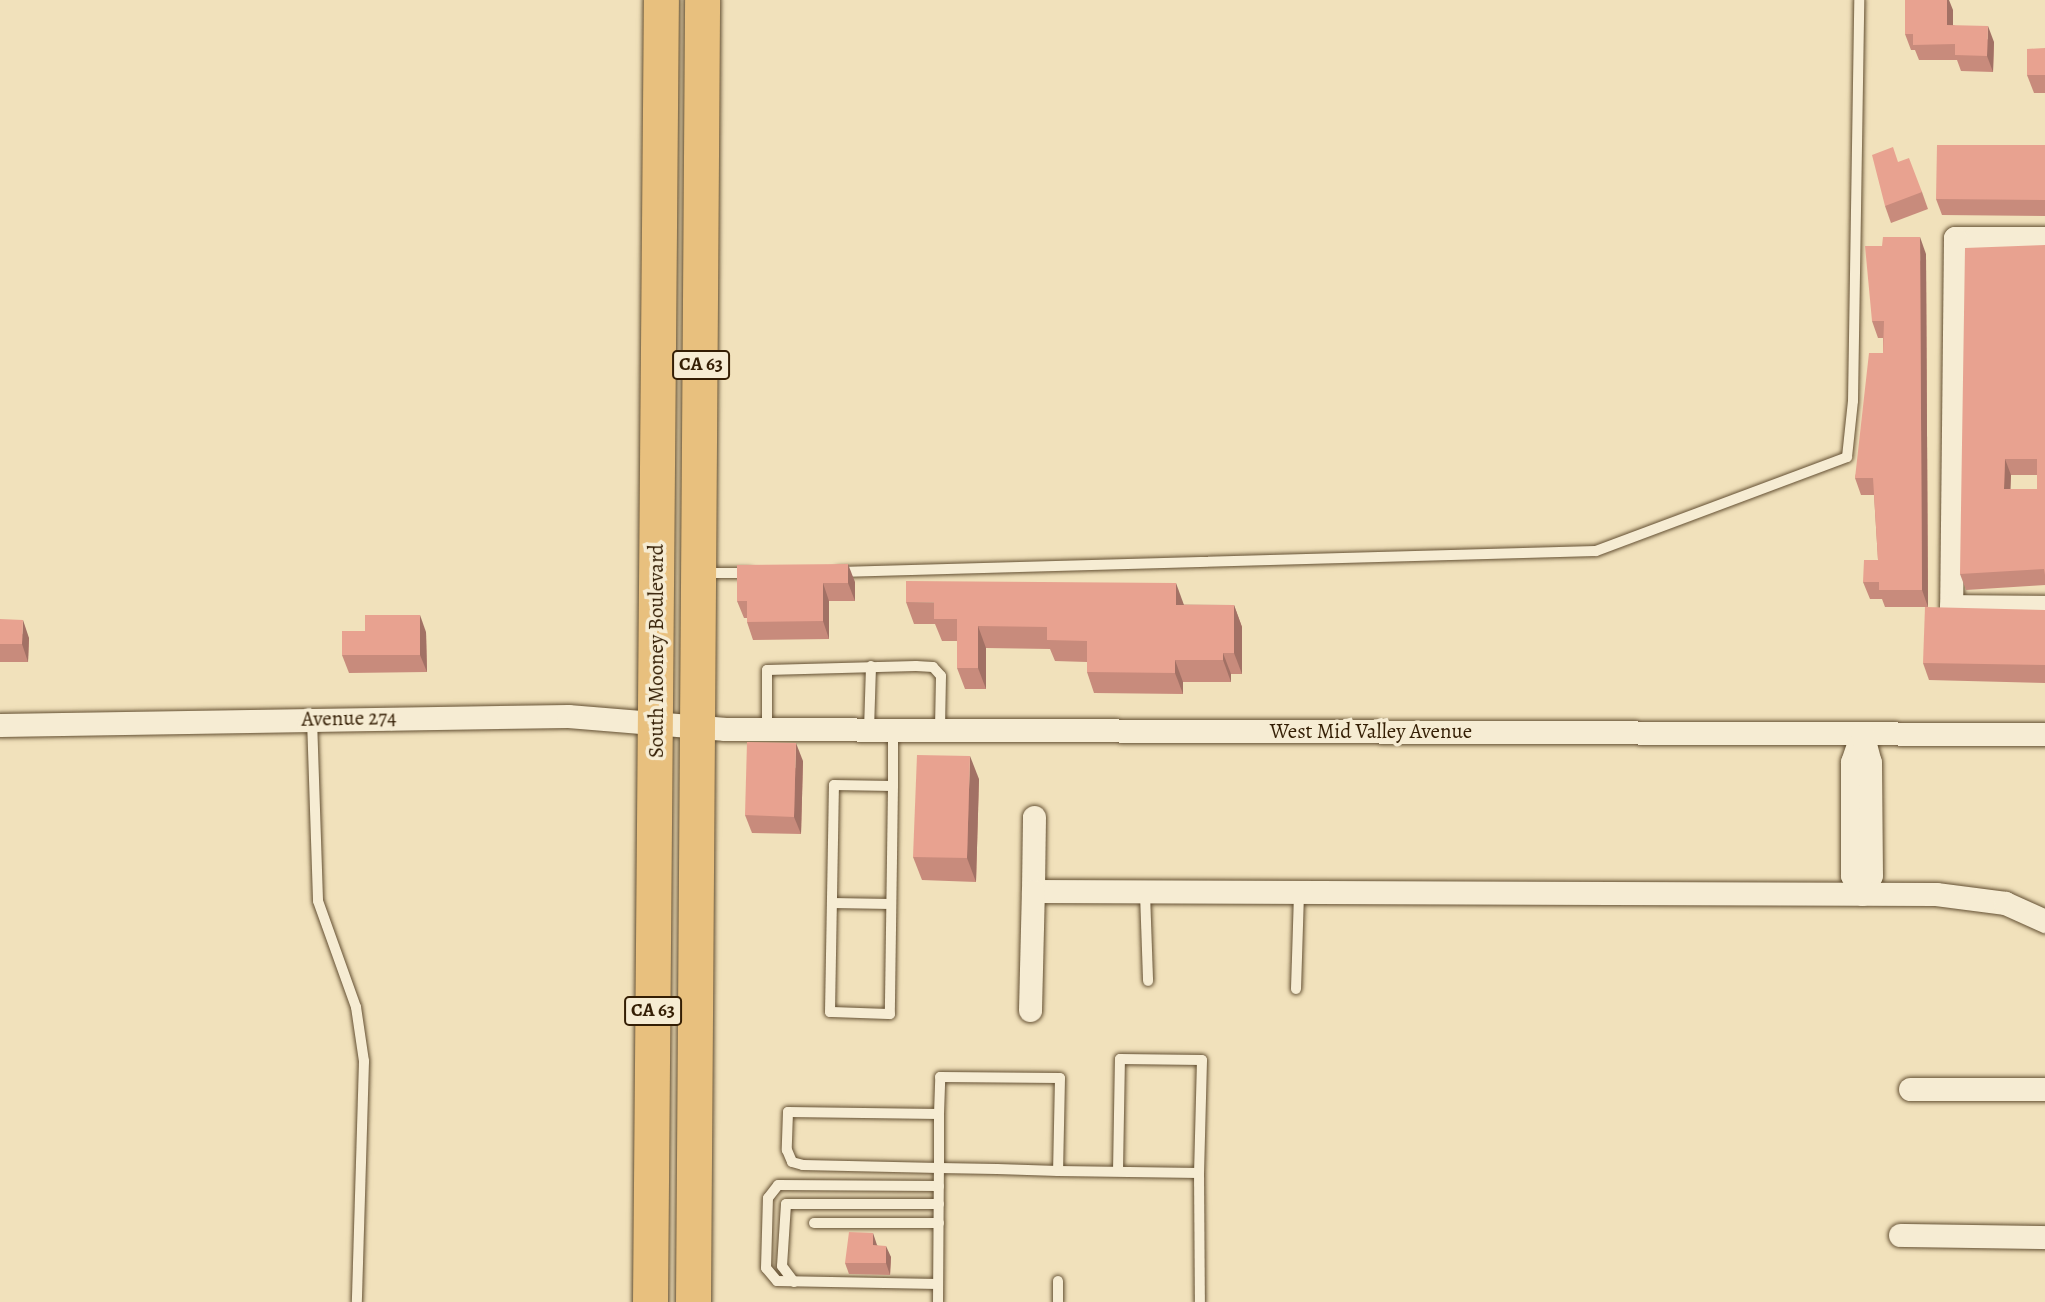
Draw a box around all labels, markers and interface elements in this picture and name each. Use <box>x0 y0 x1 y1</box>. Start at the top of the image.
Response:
road number: CA 63 <box>671 350 731 380</box>
street label: South Mooney Boulevard <box>643 544 669 758</box>
street label: Avenue 274 <box>301 705 397 731</box>
street label: West Mid Valley Avenue <box>1270 718 1472 744</box>
road number: CA 63 <box>623 995 683 1026</box>

